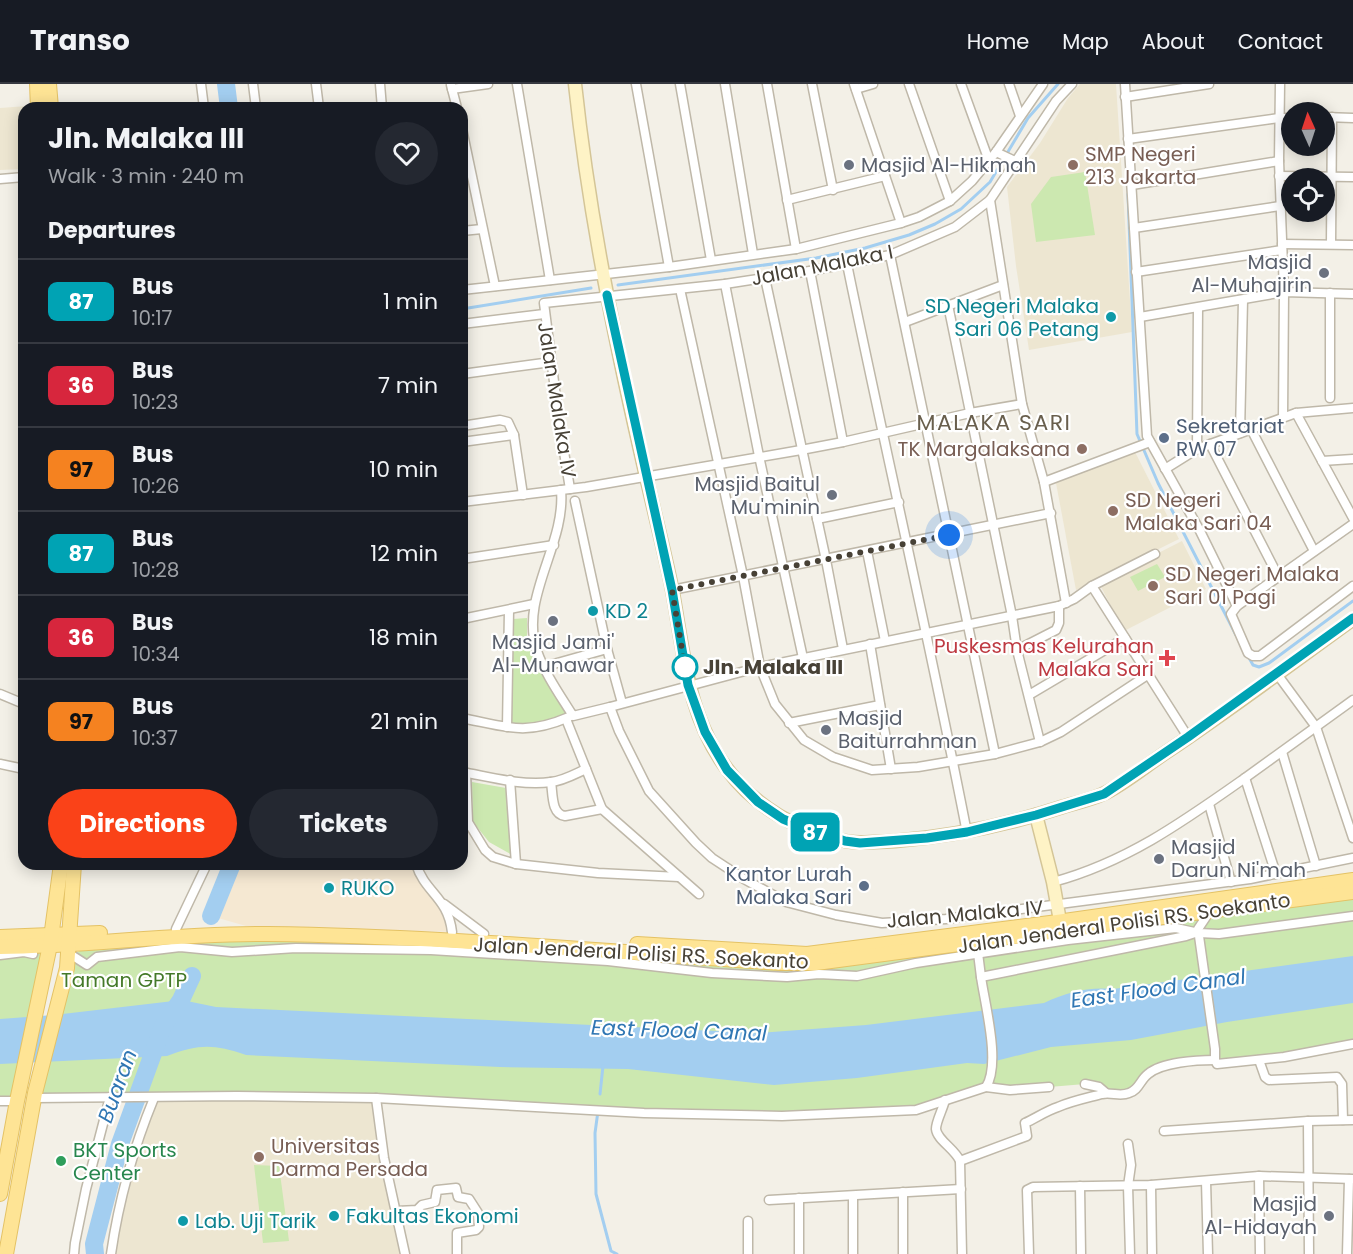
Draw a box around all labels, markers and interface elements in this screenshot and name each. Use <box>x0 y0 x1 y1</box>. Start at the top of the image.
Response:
text: Transo <box>30 21 130 60</box>
text: Home <box>967 27 1029 56</box>
text: Map <box>1062 27 1109 56</box>
text: About <box>1142 27 1205 56</box>
text: Contact <box>1238 27 1323 56</box>
north arrow <box>1281 102 1335 156</box>
map controls <box>1281 102 1335 222</box>
text: Jln. Malaka III <box>48 119 244 158</box>
button: heart <box>375 122 438 185</box>
place label: SMP Negeri 213 Jakarta <box>1085 140 1196 191</box>
place label: Masjid Al-Hikmah <box>861 151 1036 179</box>
marker: Masjid Al-Hikmah <box>842 158 856 172</box>
marker: SMP Negeri 213 Jakarta <box>1066 158 1080 172</box>
text: Walk · 3 min · 240 m <box>48 162 244 190</box>
button: locate <box>1281 168 1335 222</box>
text: Departures <box>48 215 176 246</box>
street label: Jalan Malaka I <box>749 238 895 292</box>
place label: Masjid Al-Muhajirin <box>1191 248 1312 299</box>
marker: Masjid Al-Muhajirin <box>1317 266 1331 280</box>
text: Bus <box>132 271 174 302</box>
text: 1 min <box>383 286 438 317</box>
text: 87 <box>69 287 93 316</box>
place label: SD Negeri Malaka Sari 06 Petang <box>925 292 1099 343</box>
text: 10:17 <box>132 304 173 332</box>
marker: SD Negeri Malaka Sari 06 Petang <box>1104 310 1118 324</box>
street label: Jalan Malaka IV <box>531 320 583 480</box>
text: Bus <box>132 355 174 386</box>
text: 7 min <box>378 370 438 401</box>
text: 36 <box>68 371 94 400</box>
text: 10:23 <box>132 388 179 416</box>
district label: MALAKA SARI <box>916 407 1072 438</box>
place label: Sekretariat RW 07 <box>1176 412 1284 463</box>
marker: Sekretariat RW 07 <box>1157 431 1171 445</box>
place label: TK Margalaksana <box>898 435 1070 463</box>
text: Bus <box>132 439 174 470</box>
marker: TK Margalaksana <box>1075 442 1089 456</box>
text: 10 min <box>369 454 438 485</box>
text: 97 <box>69 455 93 484</box>
place label: Masjid Baitul Mu'minin <box>694 470 820 521</box>
text: 10:26 <box>132 472 179 500</box>
place label: SD Negeri Malaka Sari 04 <box>1125 486 1271 537</box>
marker: Masjid Baitul Mu'minin <box>825 488 839 502</box>
marker: SD Negeri Malaka Sari 04 <box>1106 504 1120 518</box>
your location <box>934 520 964 550</box>
text: Bus <box>132 523 174 554</box>
text: 12 min <box>370 538 438 569</box>
text: 87 <box>69 539 93 568</box>
text: 10:28 <box>132 556 179 584</box>
place label: SD Negeri Malaka Sari 01 Pagi <box>1165 560 1339 611</box>
marker: SD Negeri Malaka Sari 01 Pagi <box>1146 579 1160 593</box>
place label: KD 2 <box>605 597 648 625</box>
marker: KD 2 <box>586 604 600 618</box>
text: Bus <box>132 607 174 638</box>
marker: Masjid Jami' Al-Munawar <box>546 614 560 628</box>
text: 18 min <box>369 622 438 653</box>
text: 36 <box>68 623 94 652</box>
place label: Masjid Jami' Al-Munawar <box>491 628 615 679</box>
place label: Puskesmas Kelurahan Malaka Sari <box>934 632 1154 683</box>
text: 10:34 <box>132 640 180 668</box>
marker: Puskesmas Kelurahan Malaka Sari <box>1158 649 1176 667</box>
place label: Jln. Malaka III <box>703 653 843 681</box>
marker: Jln. Malaka III <box>672 654 698 680</box>
text: Bus <box>132 691 174 722</box>
place label: Masjid Baiturrahman <box>838 704 977 755</box>
text: 21 min <box>370 706 438 737</box>
text: 97 <box>69 707 93 736</box>
marker: Masjid Baiturrahman <box>819 723 833 737</box>
text: 10:37 <box>132 724 178 752</box>
button: Directions <box>48 789 237 858</box>
button: Tickets <box>249 789 438 858</box>
line badge: 87 <box>788 812 842 852</box>
text: 87 <box>803 818 827 847</box>
place label: Masjid Darun Ni'mah <box>1171 833 1306 884</box>
marker: Masjid Darun Ni'mah <box>1152 852 1166 866</box>
place label: Kantor Lurah Malaka Sari <box>726 860 852 911</box>
place label: RUKO <box>341 874 394 902</box>
marker: Kantor Lurah Malaka Sari <box>857 879 871 893</box>
marker: RUKO <box>322 881 336 895</box>
street label: Jalan Jenderal Polisi RS. Soekanto <box>956 886 1292 960</box>
street label: Jalan Malaka IV <box>885 893 1045 935</box>
street label: Jalan Jenderal Polisi RS. Soekanto <box>473 930 809 976</box>
water label: East Flood Canal <box>1069 961 1248 1015</box>
park label: Taman GPTP <box>61 966 187 994</box>
water label: East Flood Canal <box>590 1012 768 1048</box>
water label: Buaran <box>90 1045 144 1127</box>
place label: Universitas Darma Persada <box>271 1132 428 1183</box>
place label: BKT Sports Center <box>73 1136 177 1187</box>
marker: Universitas Darma Persada <box>252 1150 266 1164</box>
marker: BKT Sports Center <box>54 1154 68 1168</box>
place label: Masjid Al-Hidayah <box>1204 1190 1317 1241</box>
place label: Fakultas Ekonomi <box>346 1202 519 1230</box>
place label: Lab. Uji Tarik <box>195 1207 317 1235</box>
marker: Fakultas Ekonomi <box>327 1209 341 1223</box>
marker: Masjid Al-Hidayah <box>1322 1209 1336 1223</box>
marker: Lab. Uji Tarik <box>176 1214 190 1228</box>

